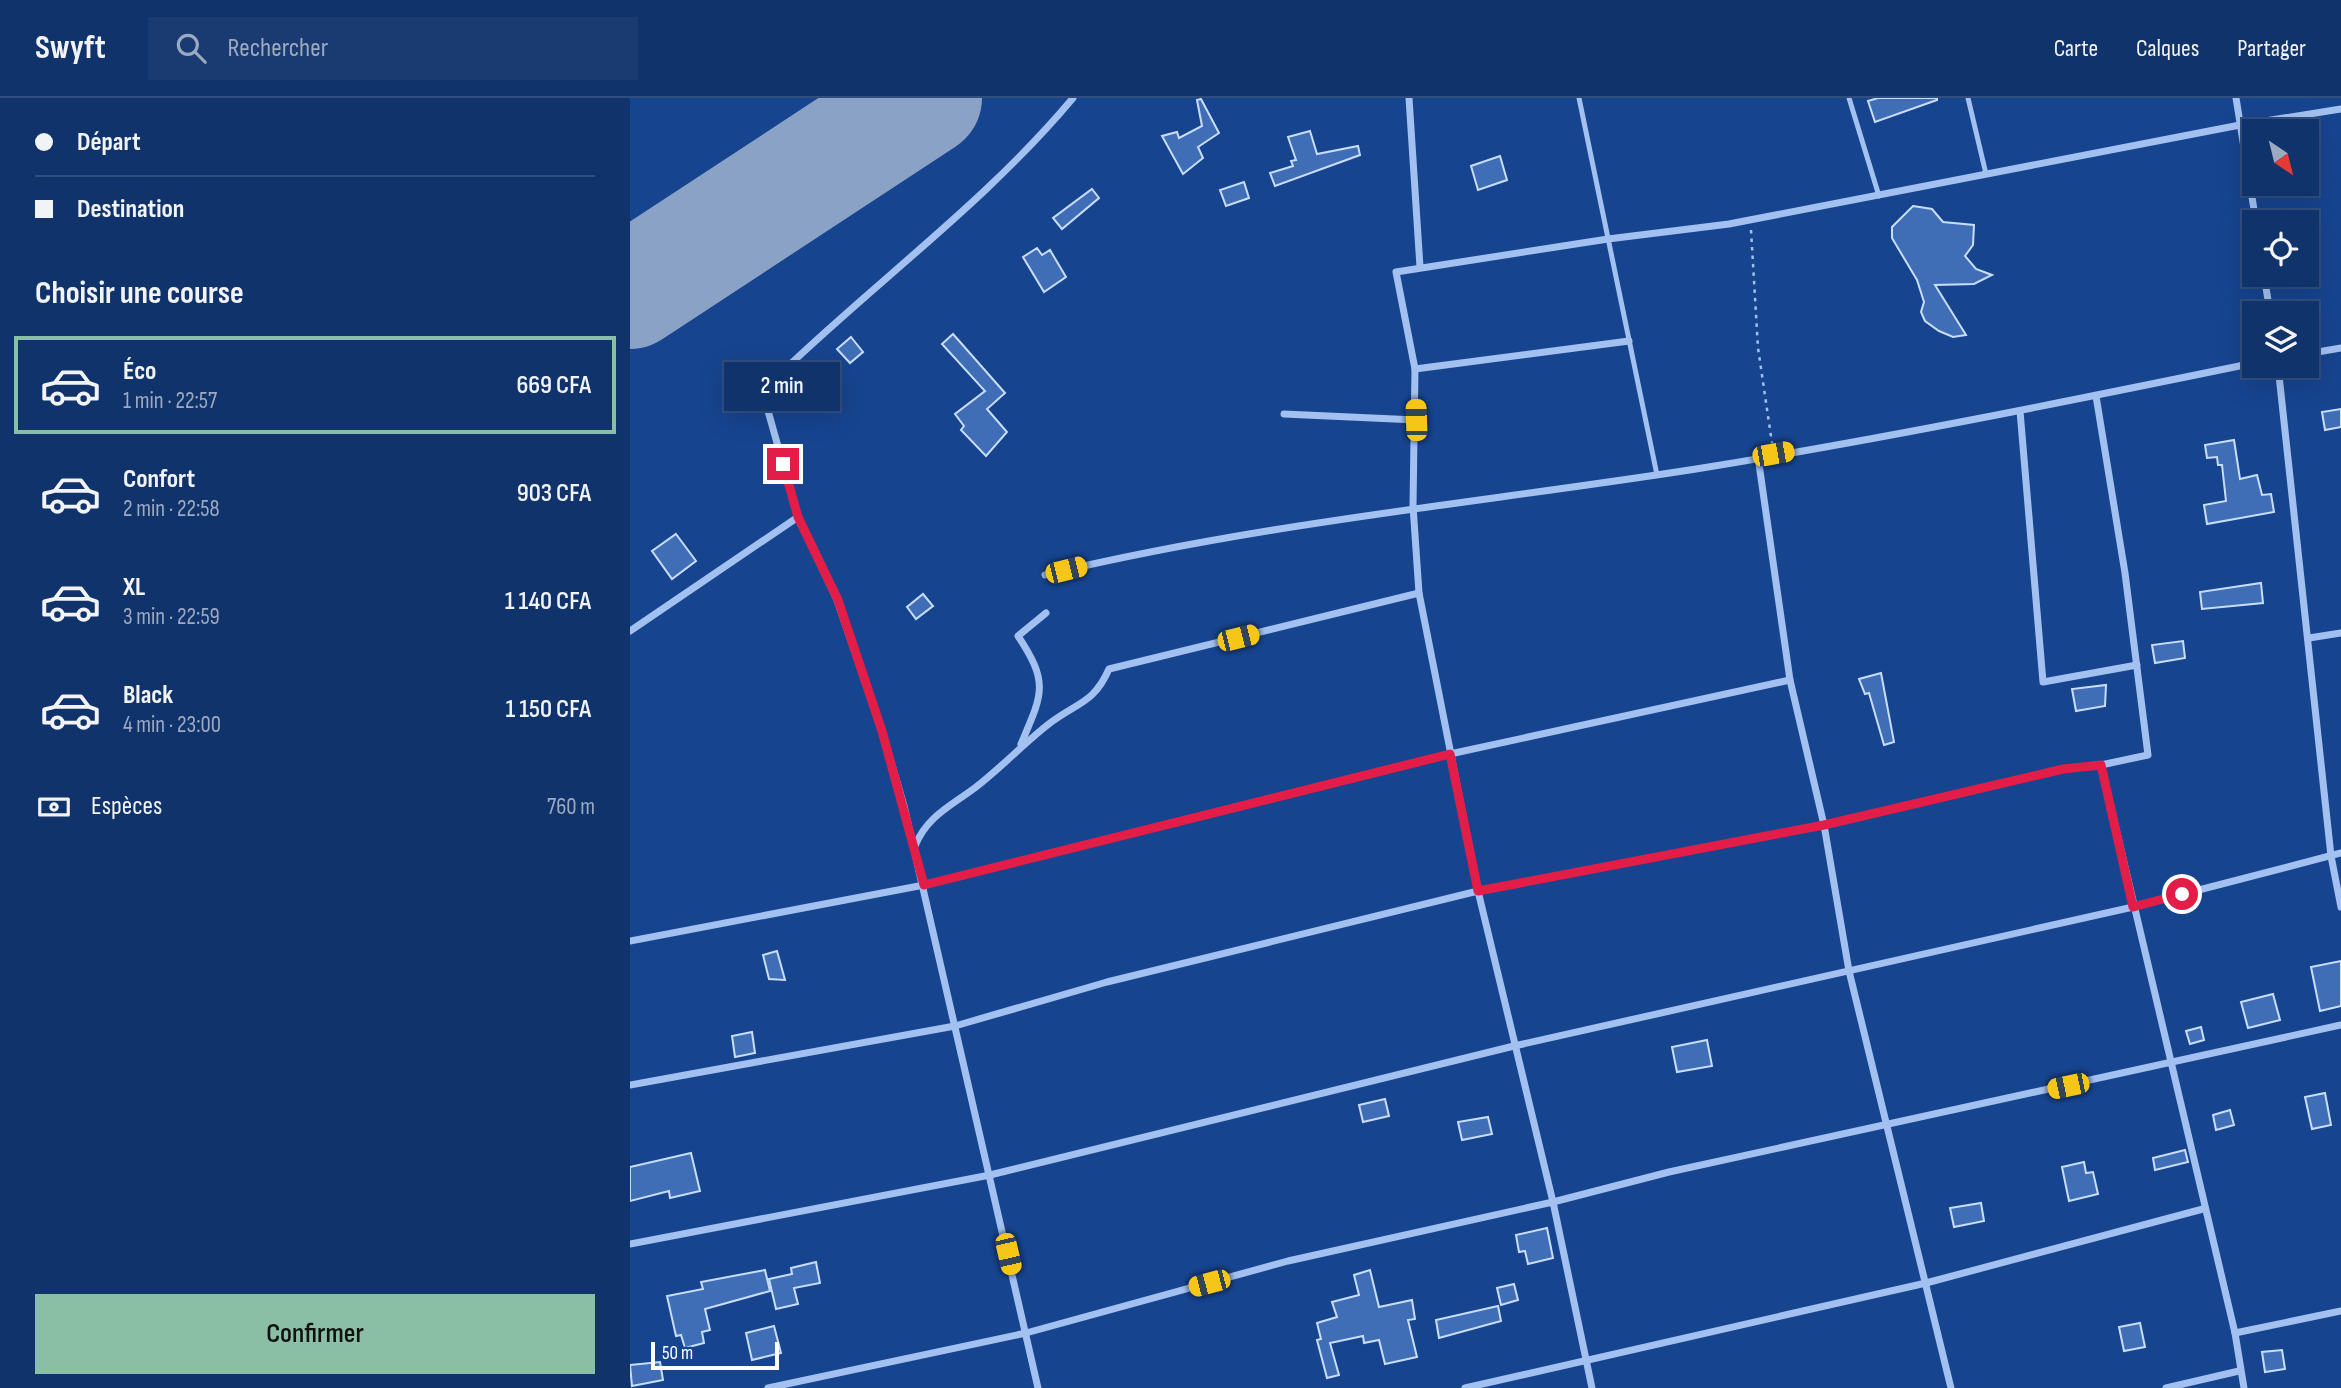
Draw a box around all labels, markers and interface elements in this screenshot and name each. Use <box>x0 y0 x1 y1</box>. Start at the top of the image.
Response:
search box <box>148 17 638 80</box>
text: Swyft <box>35 28 106 68</box>
icon: search <box>172 29 210 67</box>
text: Rechercher <box>228 33 328 64</box>
text: Carte <box>2054 34 2098 63</box>
text: Calques <box>2136 34 2199 63</box>
text: Partager <box>2237 34 2306 63</box>
north arrow <box>2242 119 2319 196</box>
map controls <box>2242 119 2319 378</box>
text: Départ <box>77 127 140 158</box>
text: Destination <box>77 194 184 225</box>
button: locate <box>2242 210 2319 287</box>
text: Choisir une course <box>35 274 244 313</box>
button: layers <box>2242 301 2319 378</box>
icon: car <box>39 354 102 417</box>
text: Éco <box>123 356 156 387</box>
callout: 2 min <box>725 362 841 412</box>
text: 669 CFA <box>516 370 591 401</box>
text: 2 min <box>760 372 804 400</box>
text: 1 min · 22:57 <box>123 387 217 415</box>
car <box>1405 399 1428 441</box>
car <box>1751 440 1796 468</box>
route end <box>767 448 799 480</box>
icon: car <box>39 462 102 525</box>
text: Confort <box>123 464 195 495</box>
text: 903 CFA <box>517 478 591 509</box>
text: 2 min · 22:58 <box>123 495 220 523</box>
car <box>1044 555 1089 585</box>
icon: car <box>39 570 102 633</box>
text: XL <box>123 572 145 603</box>
text: 1 140 CFA <box>505 586 591 617</box>
text: 3 min · 22:59 <box>123 603 220 631</box>
car <box>1216 623 1261 653</box>
icon: car <box>39 678 102 741</box>
text: Black <box>123 680 173 711</box>
text: 1 150 CFA <box>505 694 591 725</box>
text: 4 min · 23:00 <box>123 711 221 739</box>
icon: cash <box>35 788 73 826</box>
text: Espèces <box>91 791 162 822</box>
text: 760 m <box>547 793 595 821</box>
route start <box>2166 878 2198 910</box>
car <box>2046 1071 2091 1101</box>
car <box>994 1231 1023 1277</box>
car <box>1186 1267 1233 1299</box>
button: Confirmer <box>35 1294 595 1374</box>
scale bar <box>651 1339 779 1371</box>
text: 50 m <box>662 1342 693 1365</box>

